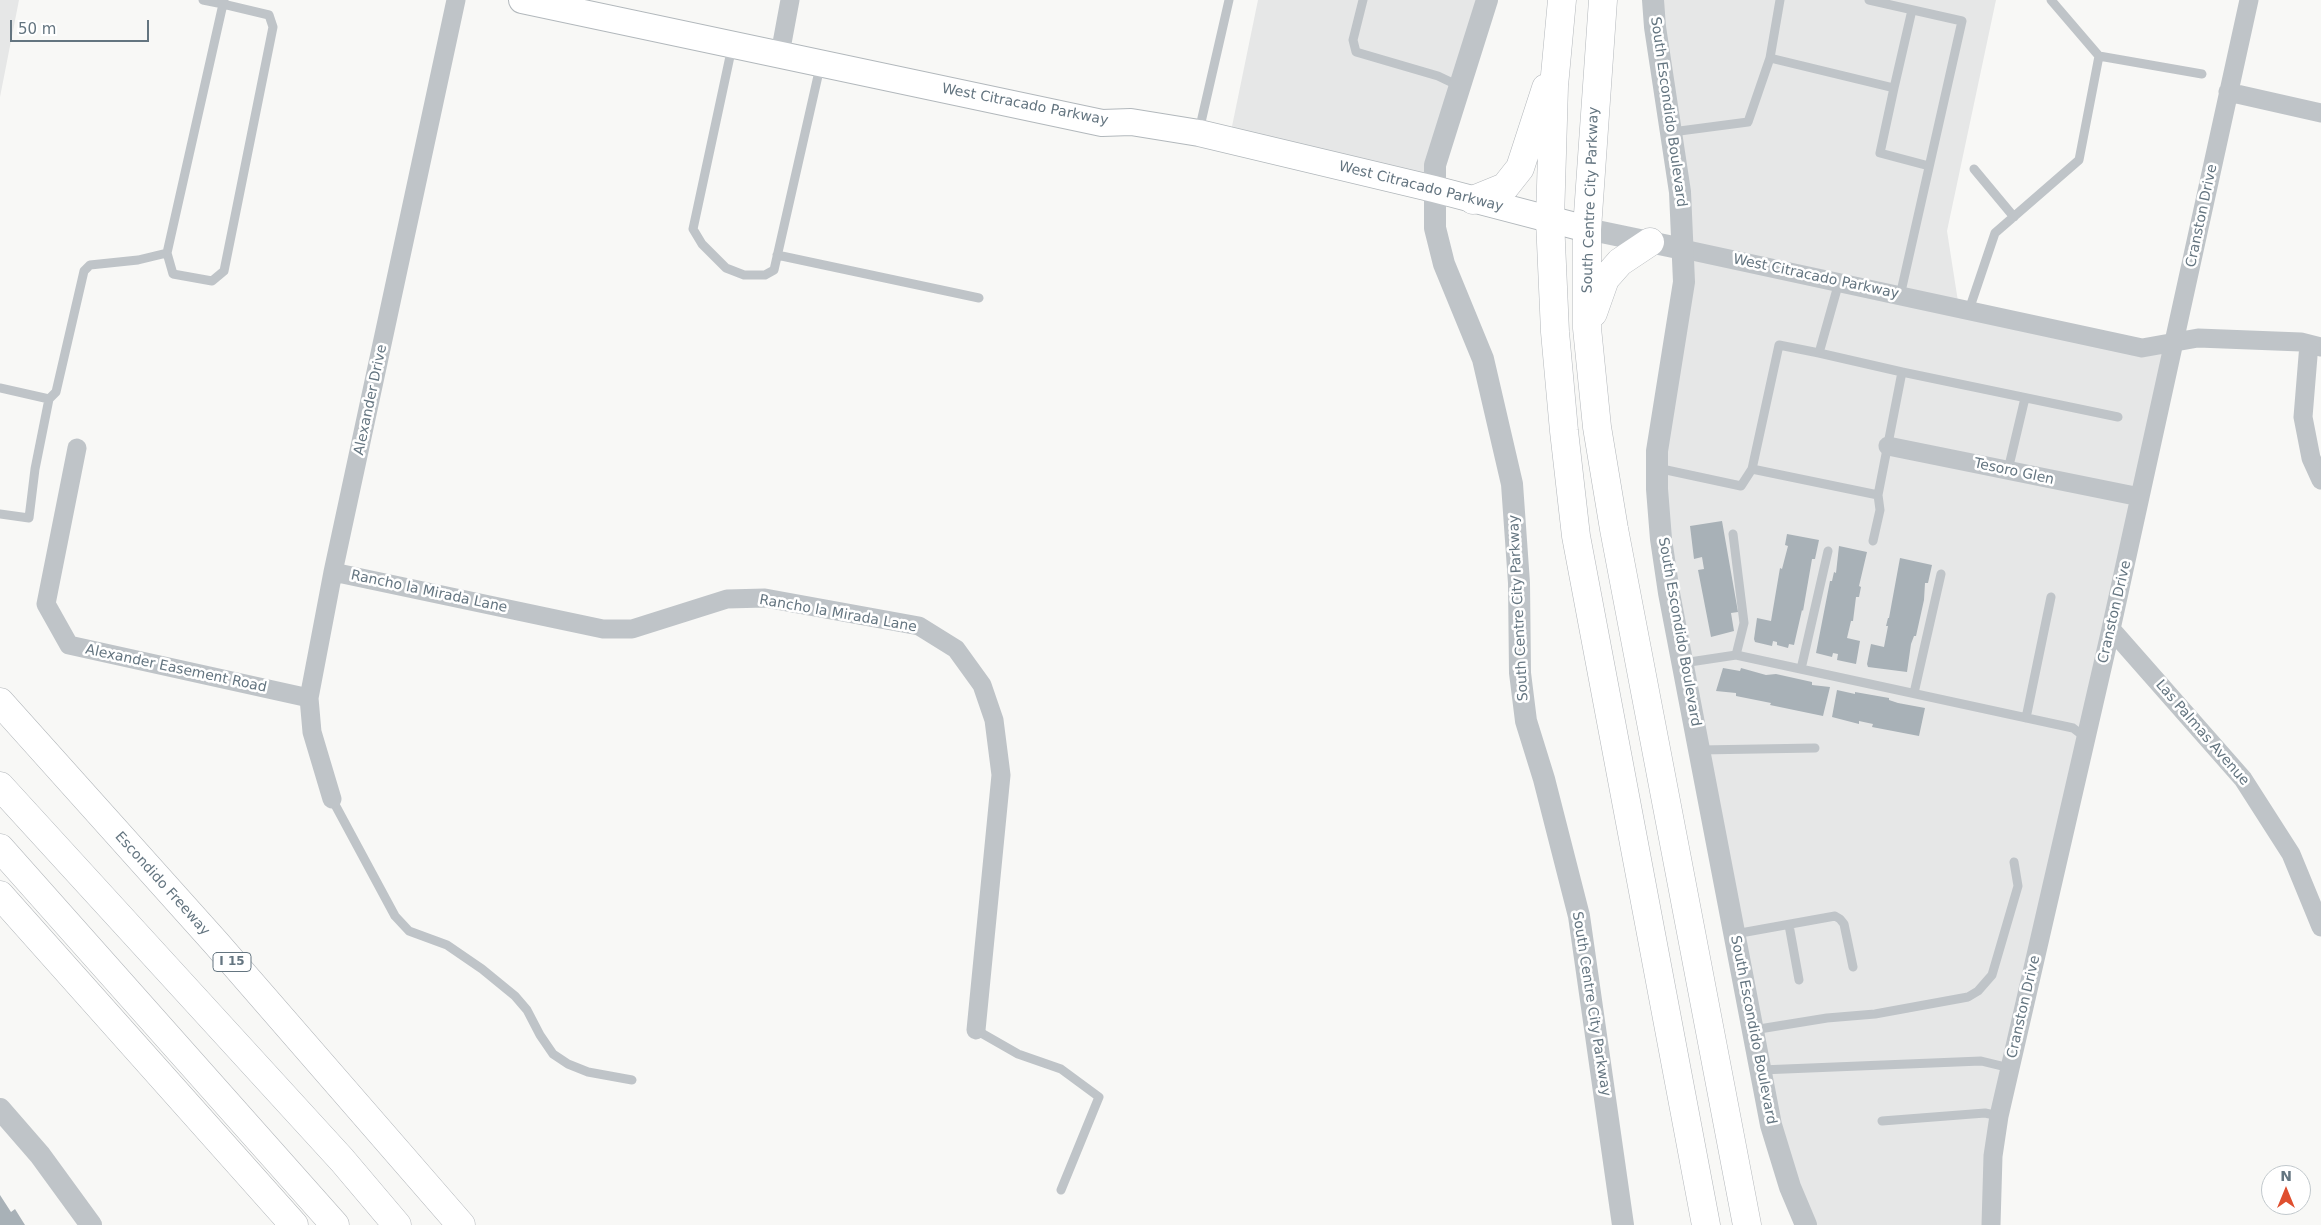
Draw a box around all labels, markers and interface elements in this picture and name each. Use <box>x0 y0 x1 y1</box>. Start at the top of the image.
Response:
scale bar <box>12 10 151 42</box>
street label: South Escondido Boulevard <box>1646 16 1690 208</box>
text: 50 m <box>18 20 56 38</box>
street label: West Citracado Parkway <box>940 81 1110 129</box>
street label: South Centre City Parkway <box>1579 106 1603 294</box>
street label: West Citracado Parkway <box>1337 158 1505 216</box>
street label: Cranston Drive <box>2183 163 2221 269</box>
street label: West Citracado Parkway <box>1732 251 1900 303</box>
street label: Alexander Drive <box>351 343 391 457</box>
street label: Tesoro Glen <box>1972 455 2056 489</box>
street label: South Centre City Parkway <box>1506 514 1532 702</box>
street label: South Escondido Boulevard <box>1654 536 1704 728</box>
street label: Cranston Drive <box>2095 559 2135 665</box>
street label: Rancho la Mirada Lane <box>349 567 509 617</box>
street label: Rancho la Mirada Lane <box>758 592 918 636</box>
street label: Alexander Easement Road <box>84 642 268 696</box>
street label: Las Palmas Avenue <box>2152 677 2252 789</box>
street label: Escondido Freeway <box>111 829 213 939</box>
street label: South Centre City Parkway <box>1568 910 1614 1098</box>
street label: South Escondido Boulevard <box>1726 934 1780 1126</box>
road number: I 15 <box>213 952 251 972</box>
street label: Cranston Drive <box>2004 954 2044 1060</box>
north arrow <box>2261 1165 2311 1215</box>
text: N <box>2280 1168 2292 1184</box>

